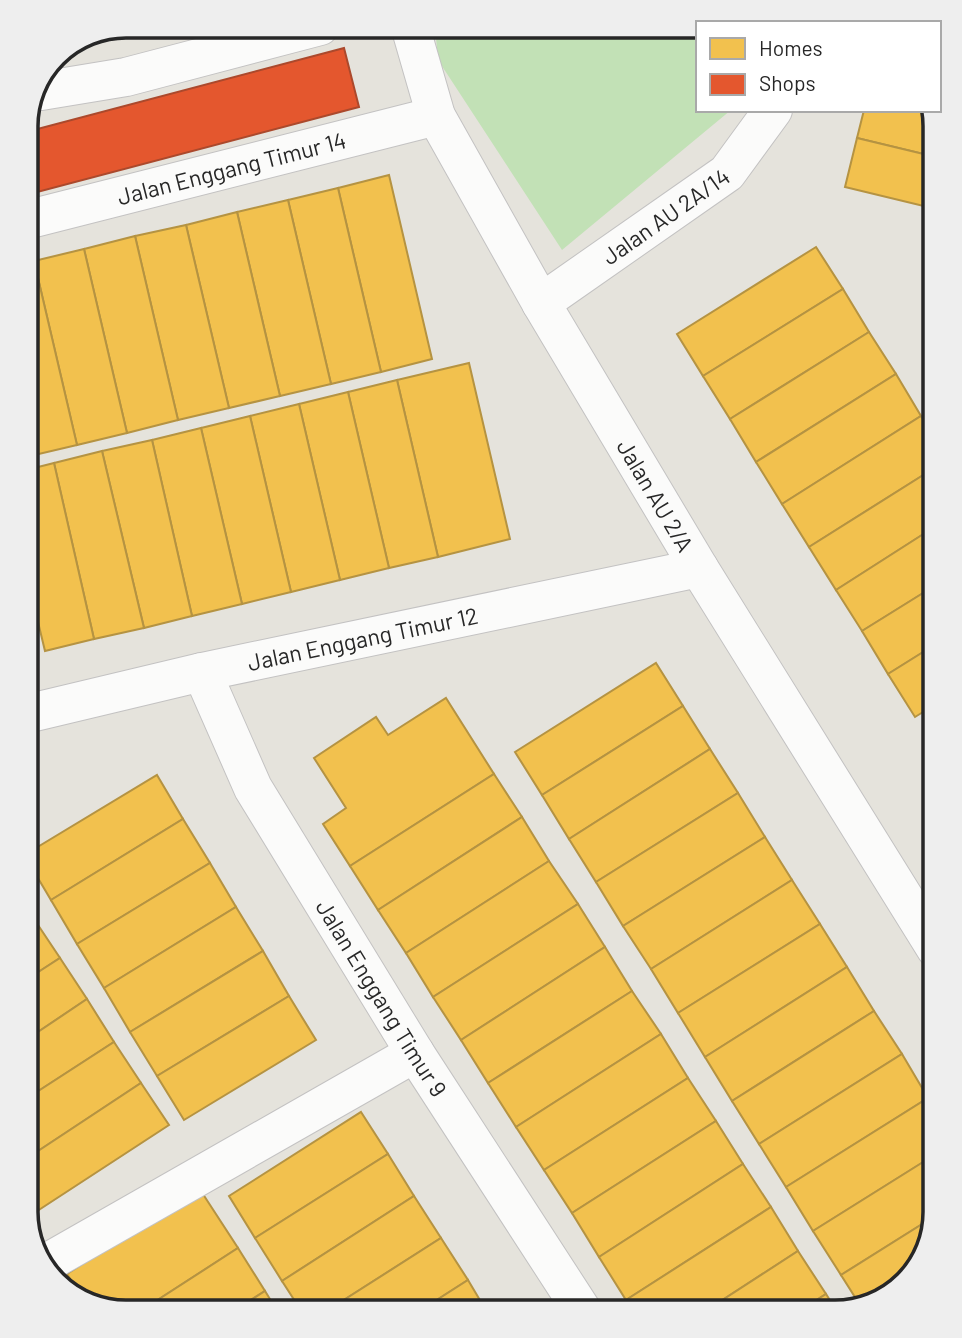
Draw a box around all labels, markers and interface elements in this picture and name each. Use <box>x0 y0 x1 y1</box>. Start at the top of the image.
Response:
legend <box>696 21 941 112</box>
text: Homes <box>759 35 823 60</box>
text: Shops <box>759 70 816 95</box>
street label: Jalan Enggang Timur 14 <box>114 125 349 210</box>
street label: Jalan AU 2A/14 <box>596 162 735 270</box>
street label: Jalan AU 2/A <box>611 434 700 557</box>
street label: Jalan Enggang Timur 12 <box>245 601 480 676</box>
street label: Jalan Enggang Timur 9 <box>311 894 453 1102</box>

